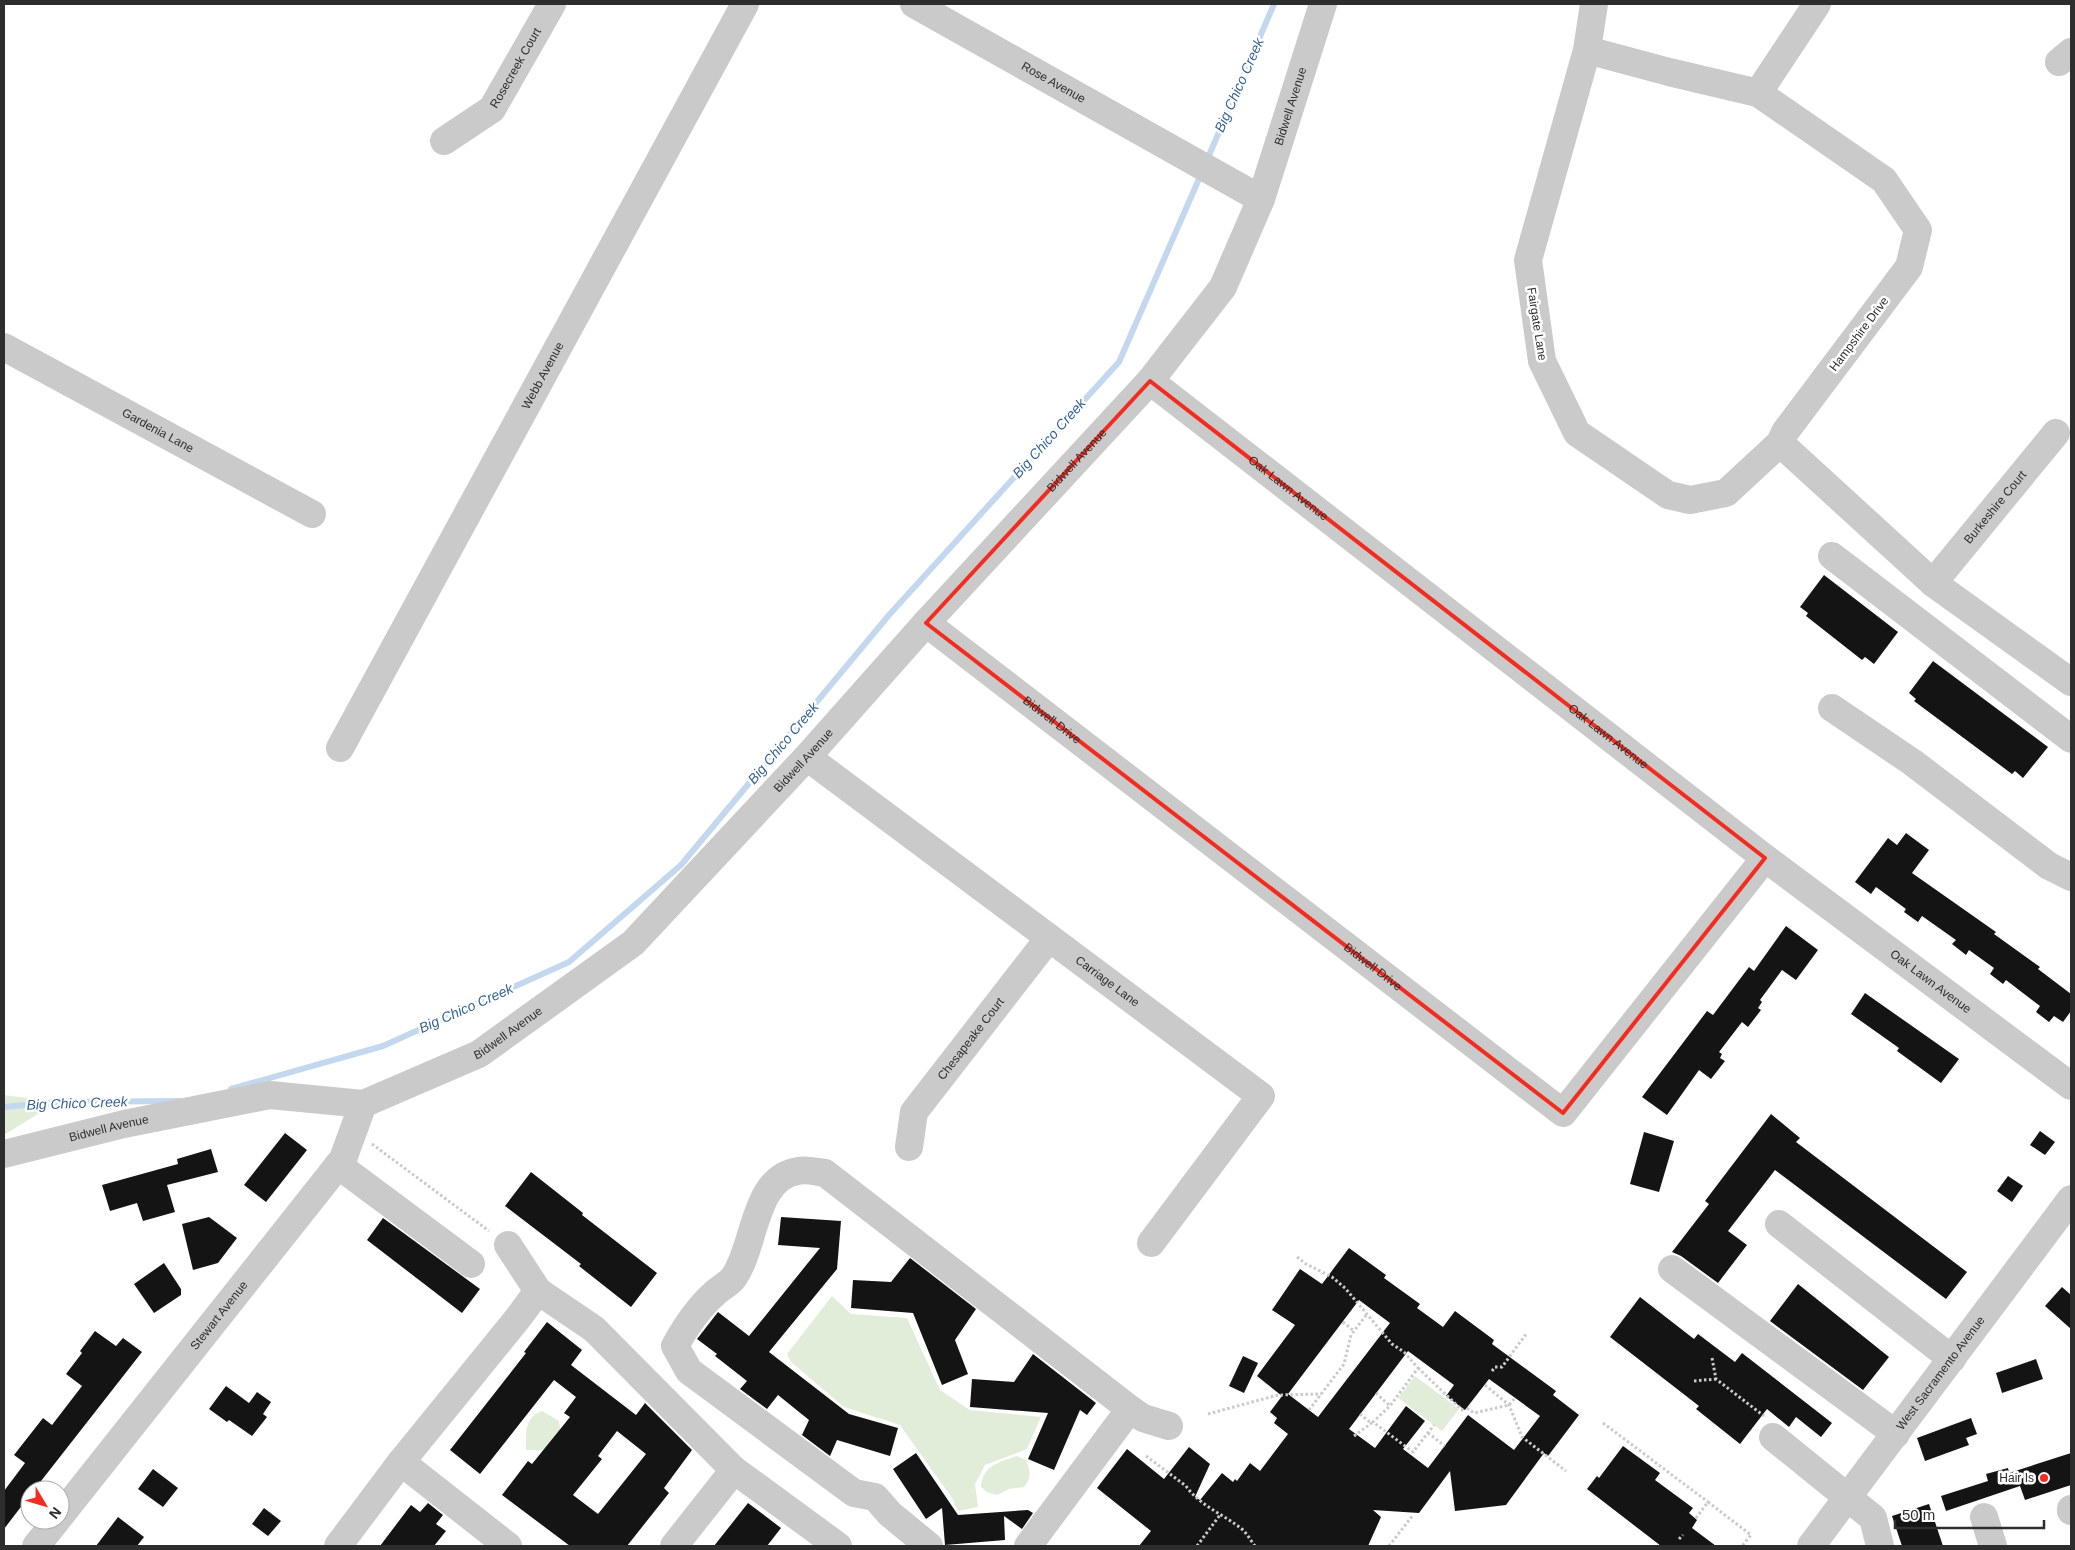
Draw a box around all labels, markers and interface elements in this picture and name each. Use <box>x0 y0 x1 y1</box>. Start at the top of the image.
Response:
street label: Rosecreek Court <box>487 25 544 111</box>
water label: Big Chico Creek <box>1211 35 1267 134</box>
street label: Rose Avenue <box>1019 59 1088 106</box>
street label: Bidwell Avenue <box>1272 65 1310 147</box>
street label: Fairgate Lane <box>1524 286 1550 362</box>
street label: Hampshire Drive <box>1827 294 1892 374</box>
street label: Webb Avenue <box>519 339 567 412</box>
water label: Big Chico Creek <box>1009 394 1089 481</box>
street label: Gardenia Lane <box>120 405 196 456</box>
street label: Bidwell Avenue <box>1044 425 1110 495</box>
street label: Oak Lawn Avenue <box>1246 453 1331 524</box>
street label: Burkeshire Court <box>1961 467 2030 547</box>
street label: Bidwell Drive <box>1020 693 1084 747</box>
water label: Big Chico Creek <box>744 698 822 787</box>
street label: Oak Lawn Avenue <box>1566 701 1651 772</box>
street label: Bidwell Avenue <box>771 725 836 795</box>
street label: Bidwell Drive <box>1341 940 1405 994</box>
street label: Oak Lawn Avenue <box>1888 947 1974 1016</box>
street label: Carriage Lane <box>1073 953 1142 1010</box>
water label: Big Chico Creek <box>417 980 516 1036</box>
street label: Chesapeake Court <box>935 994 1007 1083</box>
street label: Bidwell Avenue <box>472 1003 545 1062</box>
water label: Big Chico Creek <box>26 1093 129 1113</box>
street label: Bidwell Avenue <box>68 1112 150 1144</box>
street label: Stewart Avenue <box>187 1278 251 1353</box>
street label: West Sacramento Avenue <box>1893 1313 1988 1433</box>
place label: Hair Is <box>1999 1471 2034 1485</box>
marker: Hair Is <box>2038 1472 2050 1484</box>
north arrow <box>20 1480 70 1530</box>
scale bar <box>1895 1498 2044 1530</box>
text: N <box>46 1504 65 1522</box>
text: 50 m <box>1902 1506 1935 1523</box>

